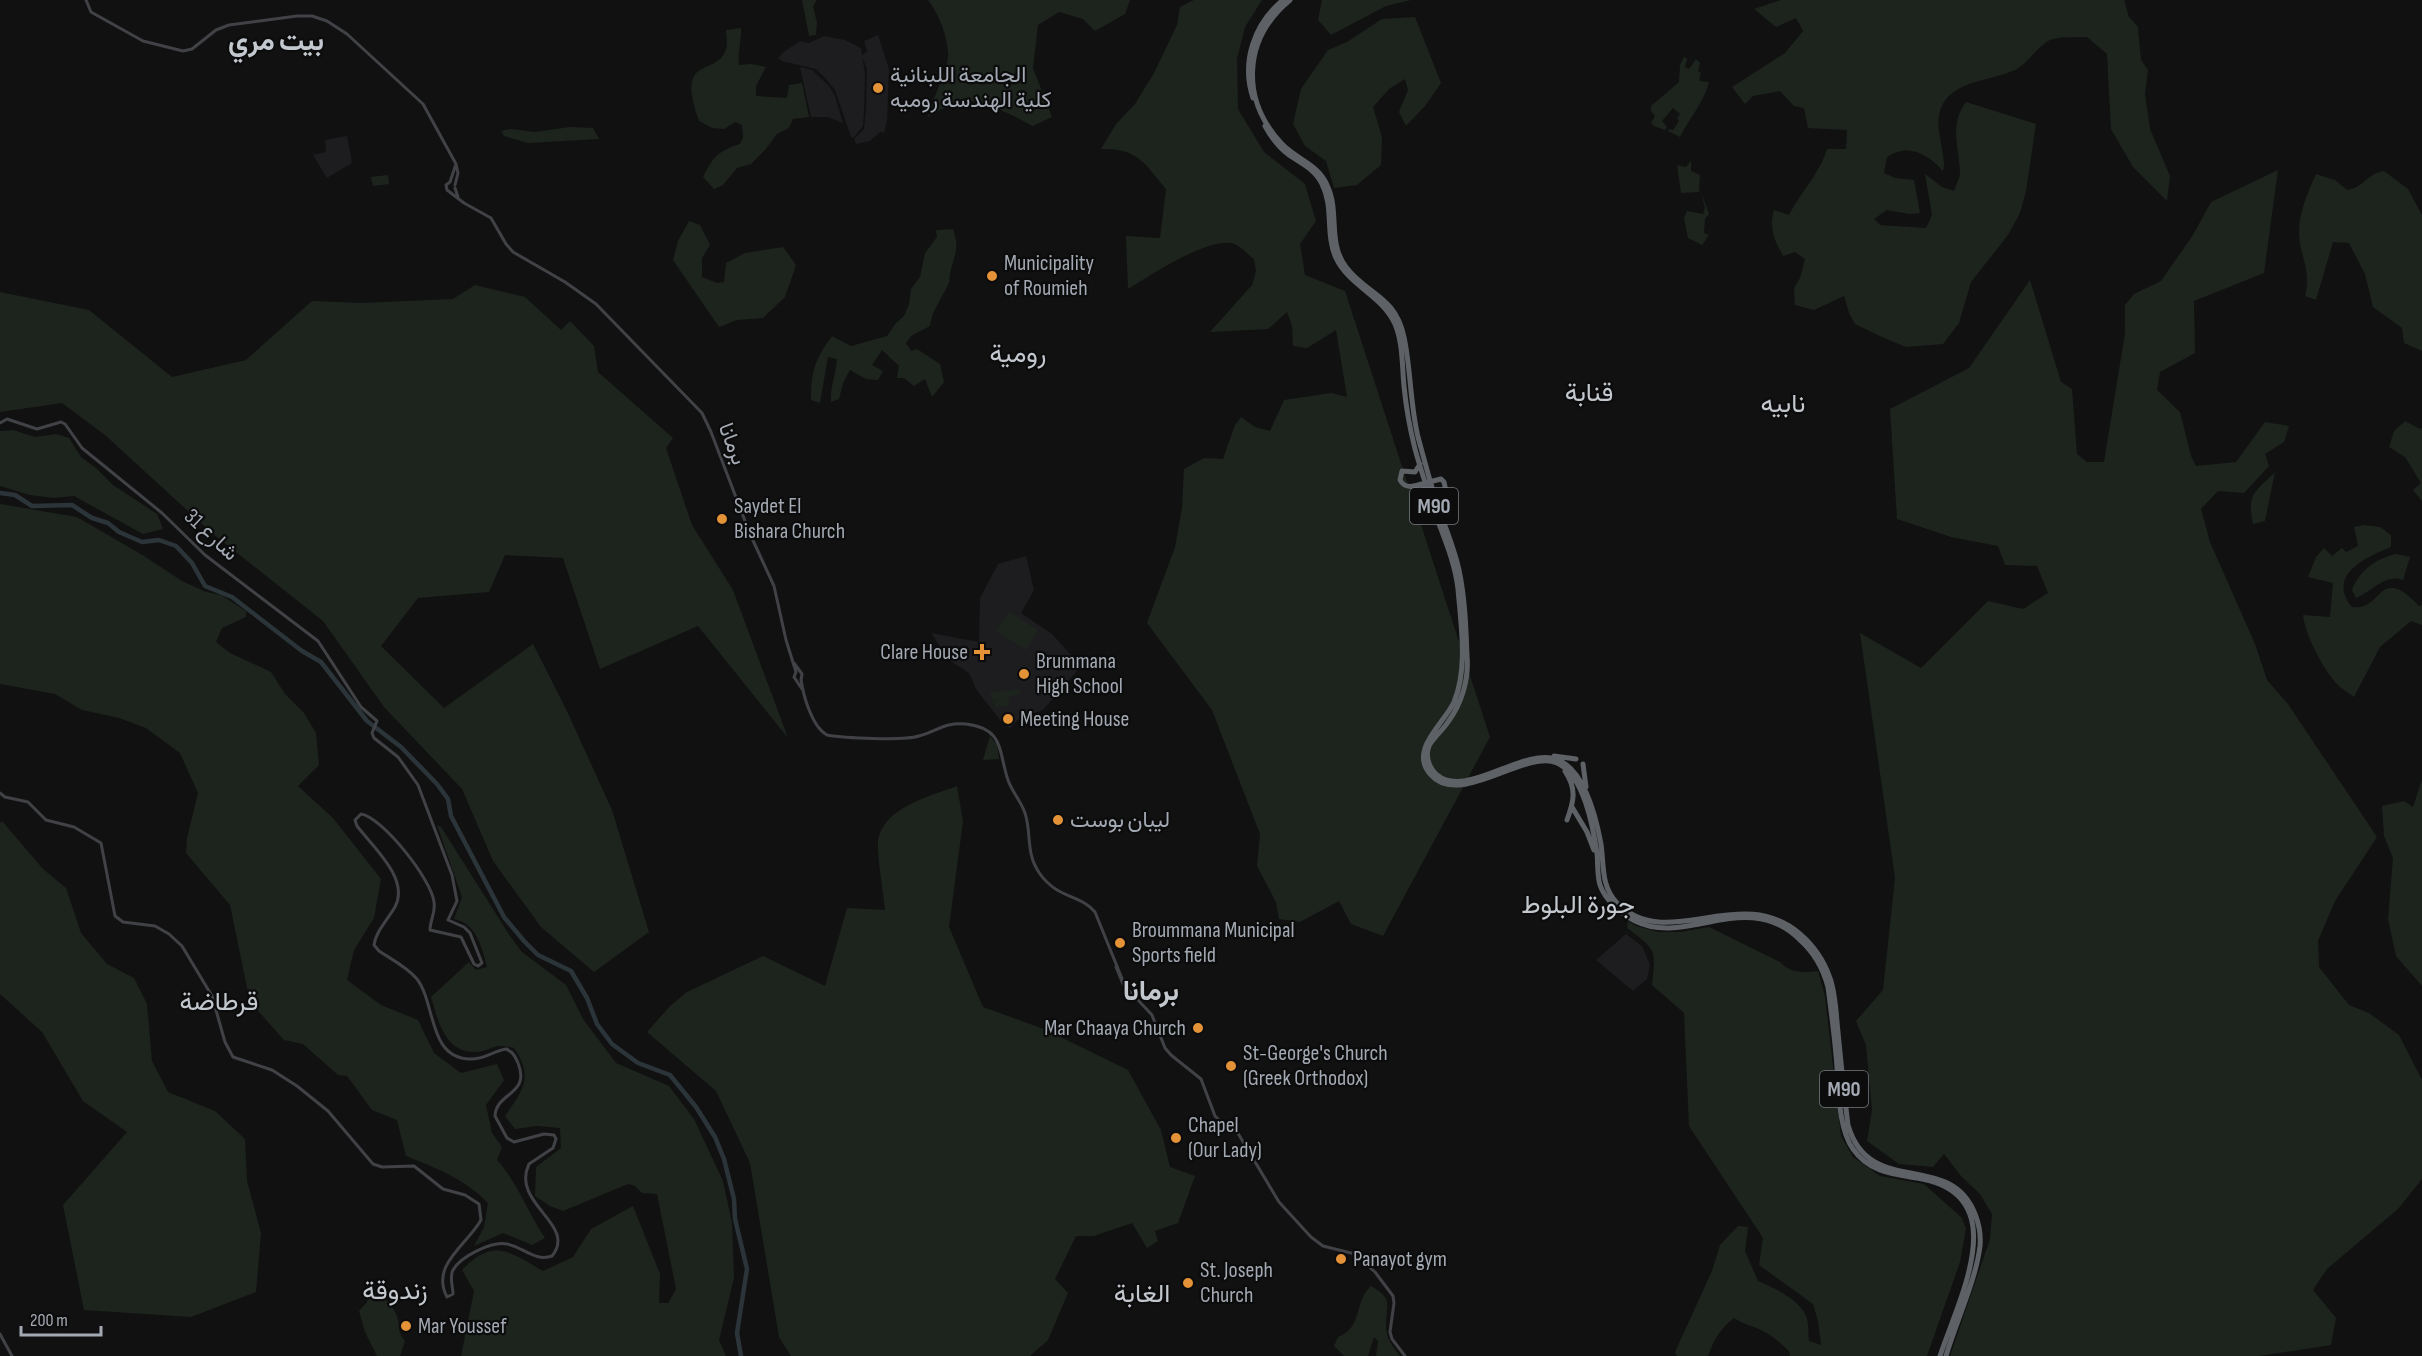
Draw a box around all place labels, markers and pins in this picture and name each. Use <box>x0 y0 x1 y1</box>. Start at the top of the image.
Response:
place label: الجامعة اللبنانية كلية الهندسة روميه <box>890 62 1052 114</box>
marker: الجامعة اللبنانية كلية الهندسة روميه <box>871 81 885 95</box>
place label: Municipality of Roumieh <box>1004 250 1095 302</box>
marker: Municipality of Roumieh <box>985 269 999 283</box>
place label: Saydet El Bishara Church <box>734 493 845 545</box>
marker: Saydet El Bishara Church <box>715 512 729 526</box>
place label: Clare House <box>880 639 968 666</box>
marker: Clare House <box>973 643 991 661</box>
place label: Brummana High School <box>1036 648 1123 700</box>
marker: Brummana High School <box>1017 667 1031 681</box>
place label: Meeting House <box>1020 706 1129 733</box>
marker: Meeting House <box>1001 712 1015 726</box>
place label: ليبان بوست <box>1070 807 1170 834</box>
marker: ليبان بوست <box>1051 813 1065 827</box>
place label: Broummana Municipal Sports field <box>1132 917 1295 969</box>
marker: Broummana Municipal Sports field <box>1113 936 1127 950</box>
place label: Mar Chaaya Church <box>1044 1015 1186 1042</box>
marker: Mar Chaaya Church <box>1191 1021 1205 1035</box>
place label: St-George's Church (Greek Orthodox) <box>1243 1040 1388 1092</box>
marker: St-George's Church (Greek Orthodox) <box>1224 1059 1238 1073</box>
place label: Chapel (Our Lady) <box>1188 1112 1262 1164</box>
marker: Chapel (Our Lady) <box>1169 1131 1183 1145</box>
place label: Panayot gym <box>1353 1246 1447 1273</box>
marker: Panayot gym <box>1334 1252 1348 1266</box>
place label: St. Joseph Church <box>1200 1257 1273 1309</box>
marker: St. Joseph Church <box>1181 1276 1195 1290</box>
place label: Mar Youssef <box>418 1313 507 1340</box>
marker: Mar Youssef <box>399 1319 413 1333</box>

